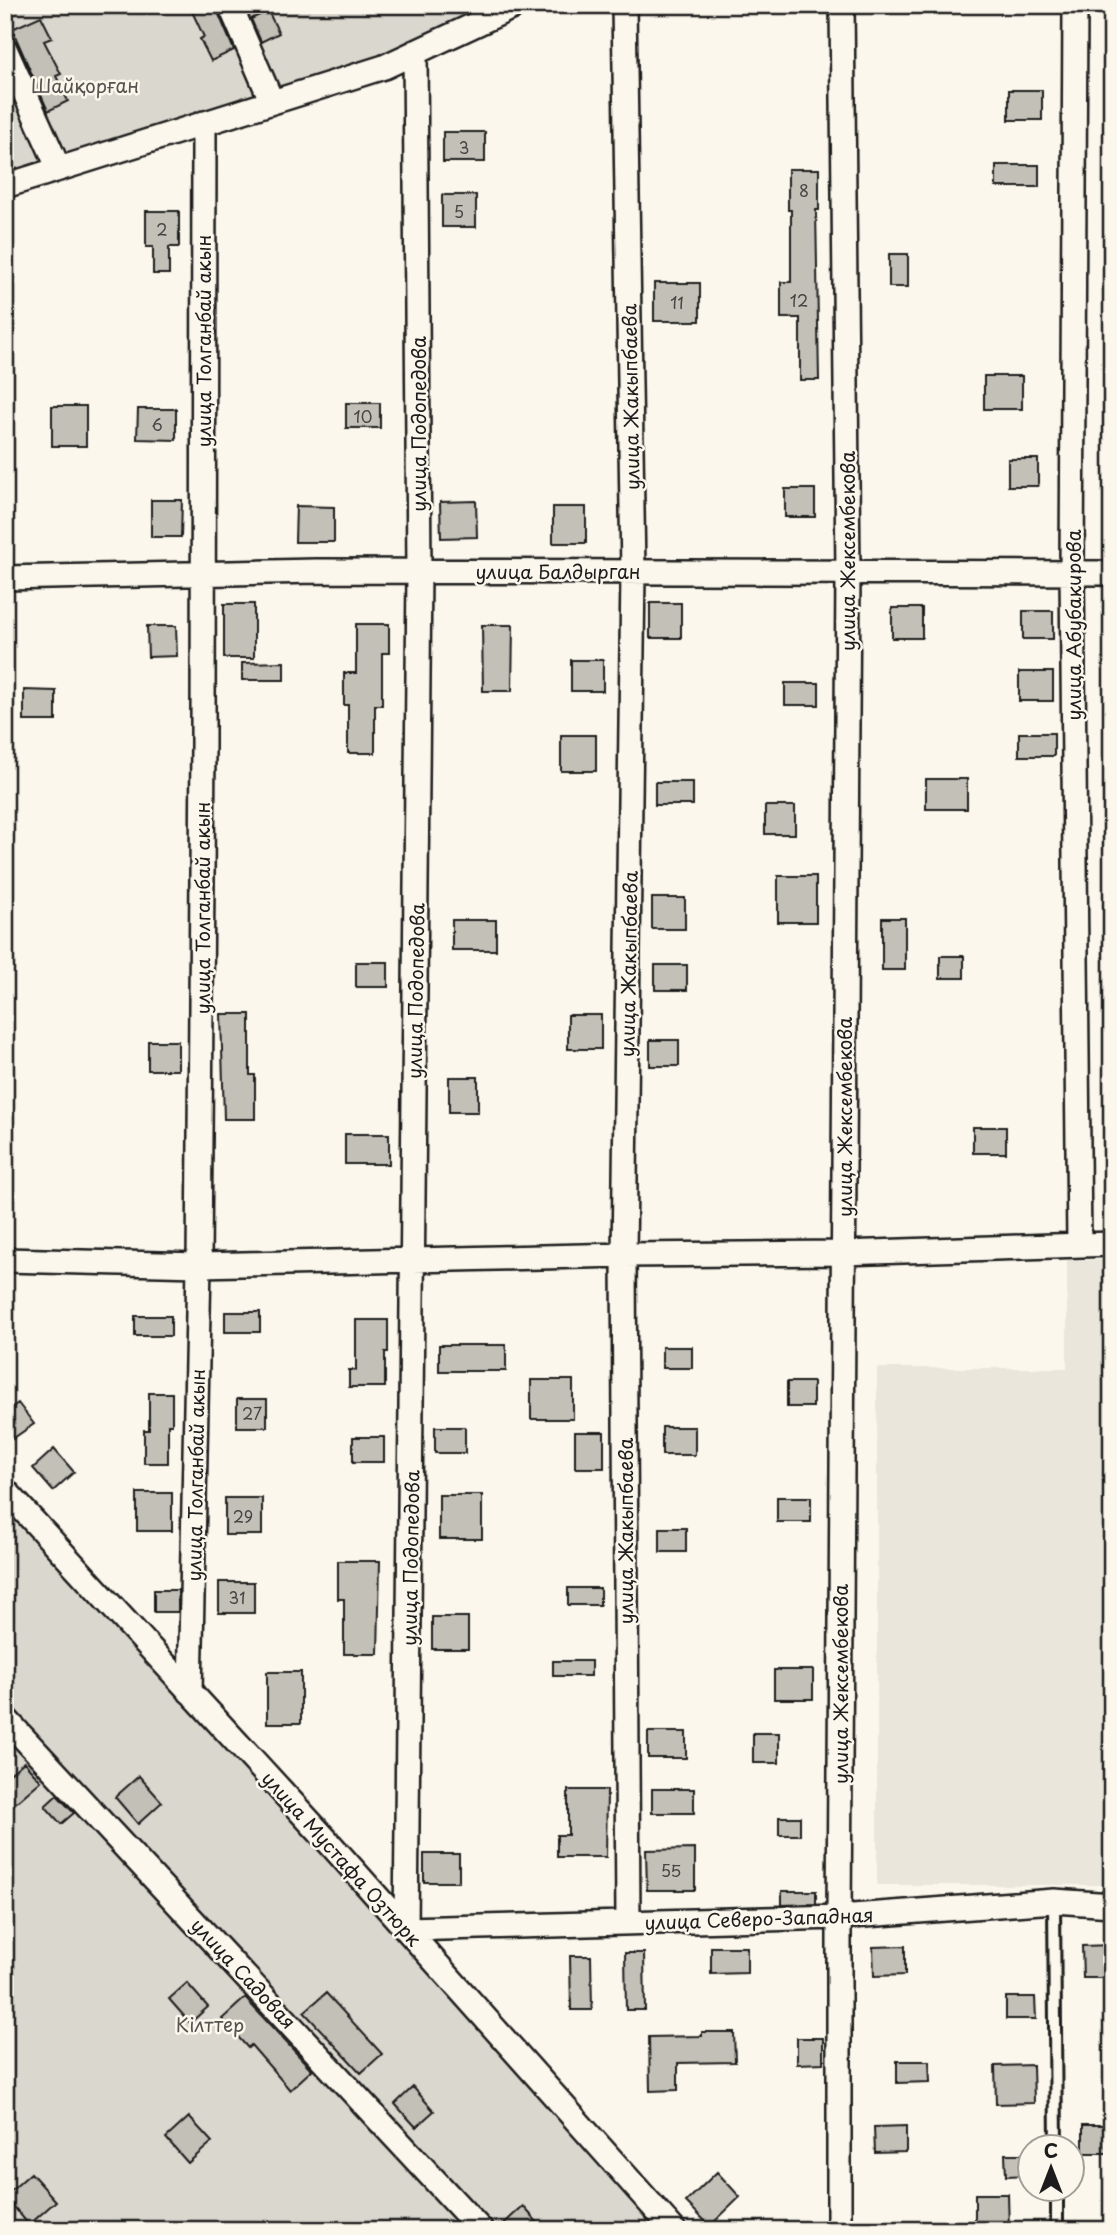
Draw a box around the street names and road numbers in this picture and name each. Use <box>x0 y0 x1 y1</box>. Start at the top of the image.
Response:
street label: улица Толганбай акын <box>189 235 217 447</box>
street label: улица Жакыпбаева <box>614 303 646 490</box>
street label: улица Подопедова <box>404 336 432 512</box>
street label: улица Жексембекова <box>833 451 861 651</box>
street label: улица Абубакирова <box>1059 529 1087 721</box>
street label: улица Балдырган <box>475 557 641 585</box>
street label: улица Толганбай акын <box>188 802 216 1014</box>
street label: улица Жакыпбаева <box>612 870 644 1057</box>
street label: улица Подопедова <box>399 903 431 1079</box>
street label: улица Жексембекова <box>830 1017 858 1217</box>
street label: улица Толганбай акын <box>179 1368 211 1582</box>
street label: улица Жакыпбаева <box>611 1438 639 1624</box>
street label: улица Подопедова <box>394 1470 426 1646</box>
street label: улица Жексембекова <box>826 1584 854 1784</box>
street label: улица Мустафа Озтюрк <box>256 1765 428 1952</box>
street label: улица Северо-Западная <box>644 1900 874 1936</box>
street label: улица Садовая <box>185 1911 303 2035</box>

